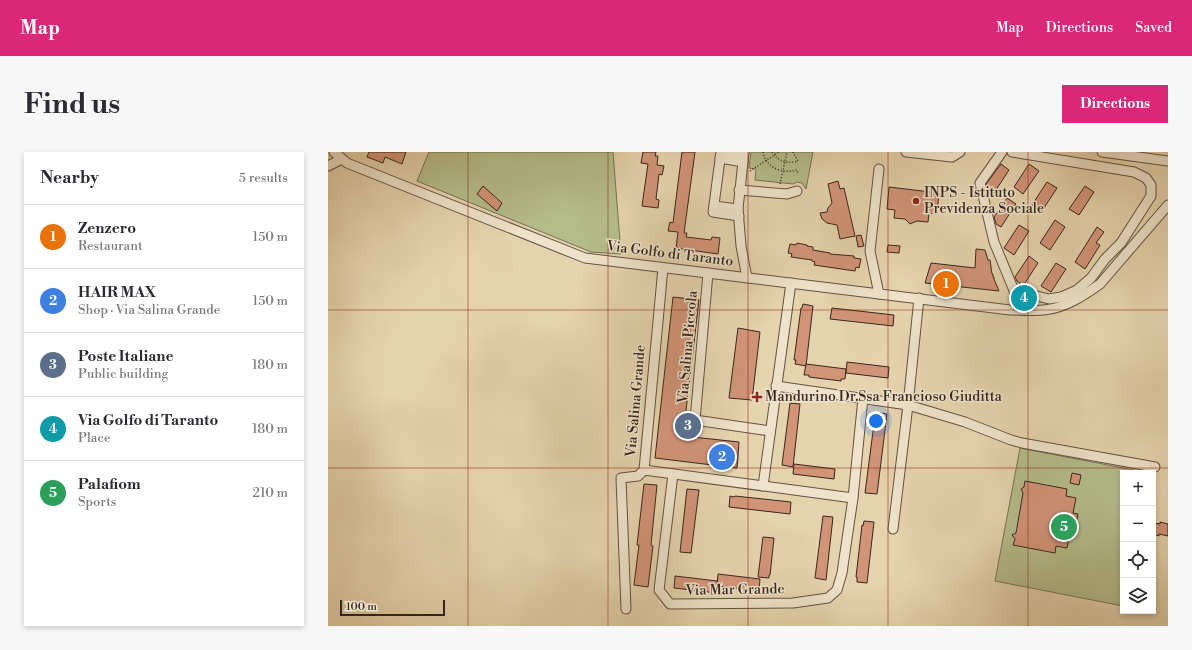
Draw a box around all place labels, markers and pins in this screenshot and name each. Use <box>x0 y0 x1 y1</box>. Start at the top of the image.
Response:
place label: INPS - Istituto Previdenza Sociale <box>924 184 1044 218</box>
marker: INPS - Istituto Previdenza Sociale <box>911 196 921 206</box>
pin: 1 <box>933 269 959 299</box>
pin: 4 <box>1011 283 1037 313</box>
place label: Mandurino Dr.Ssa Francioso Giuditta <box>765 388 1003 406</box>
marker: Mandurino Dr.Ssa Francioso Giuditta <box>752 392 762 402</box>
pin: 3 <box>675 411 701 441</box>
pin: 2 <box>709 442 735 472</box>
pin: 5 <box>1051 512 1077 542</box>

